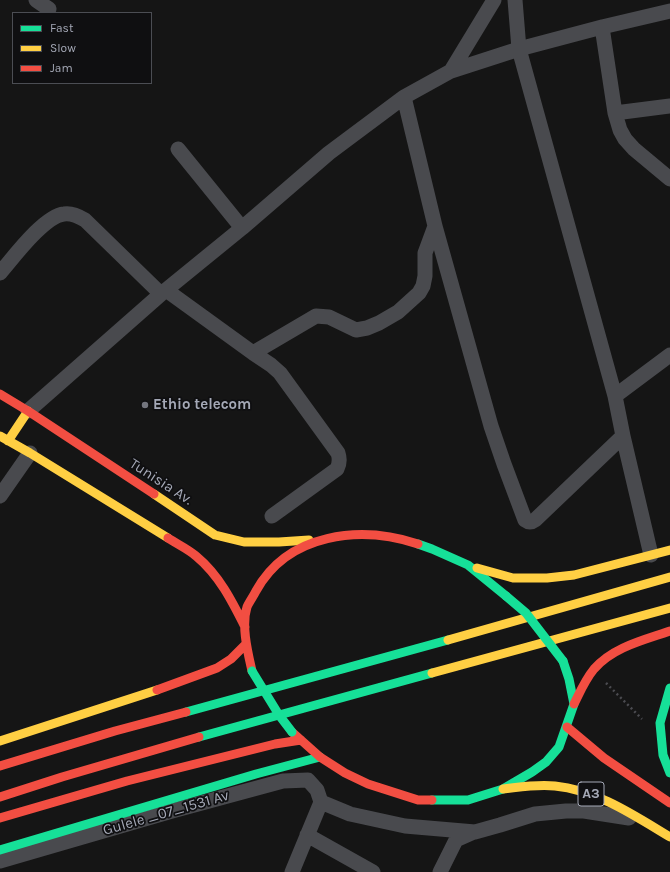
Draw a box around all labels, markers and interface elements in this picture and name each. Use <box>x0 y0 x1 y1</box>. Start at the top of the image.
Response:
legend <box>12 12 152 84</box>
text: Fast <box>50 21 73 35</box>
text: Slow <box>50 41 76 55</box>
text: Jam <box>50 61 73 75</box>
place label: Ethio telecom <box>153 396 251 414</box>
marker: Ethio telecom <box>140 400 150 410</box>
street label: Tunisia Av. <box>126 455 196 509</box>
road number: A3 <box>578 782 604 806</box>
street label: Gulele _07_1531 Av <box>101 786 231 840</box>

